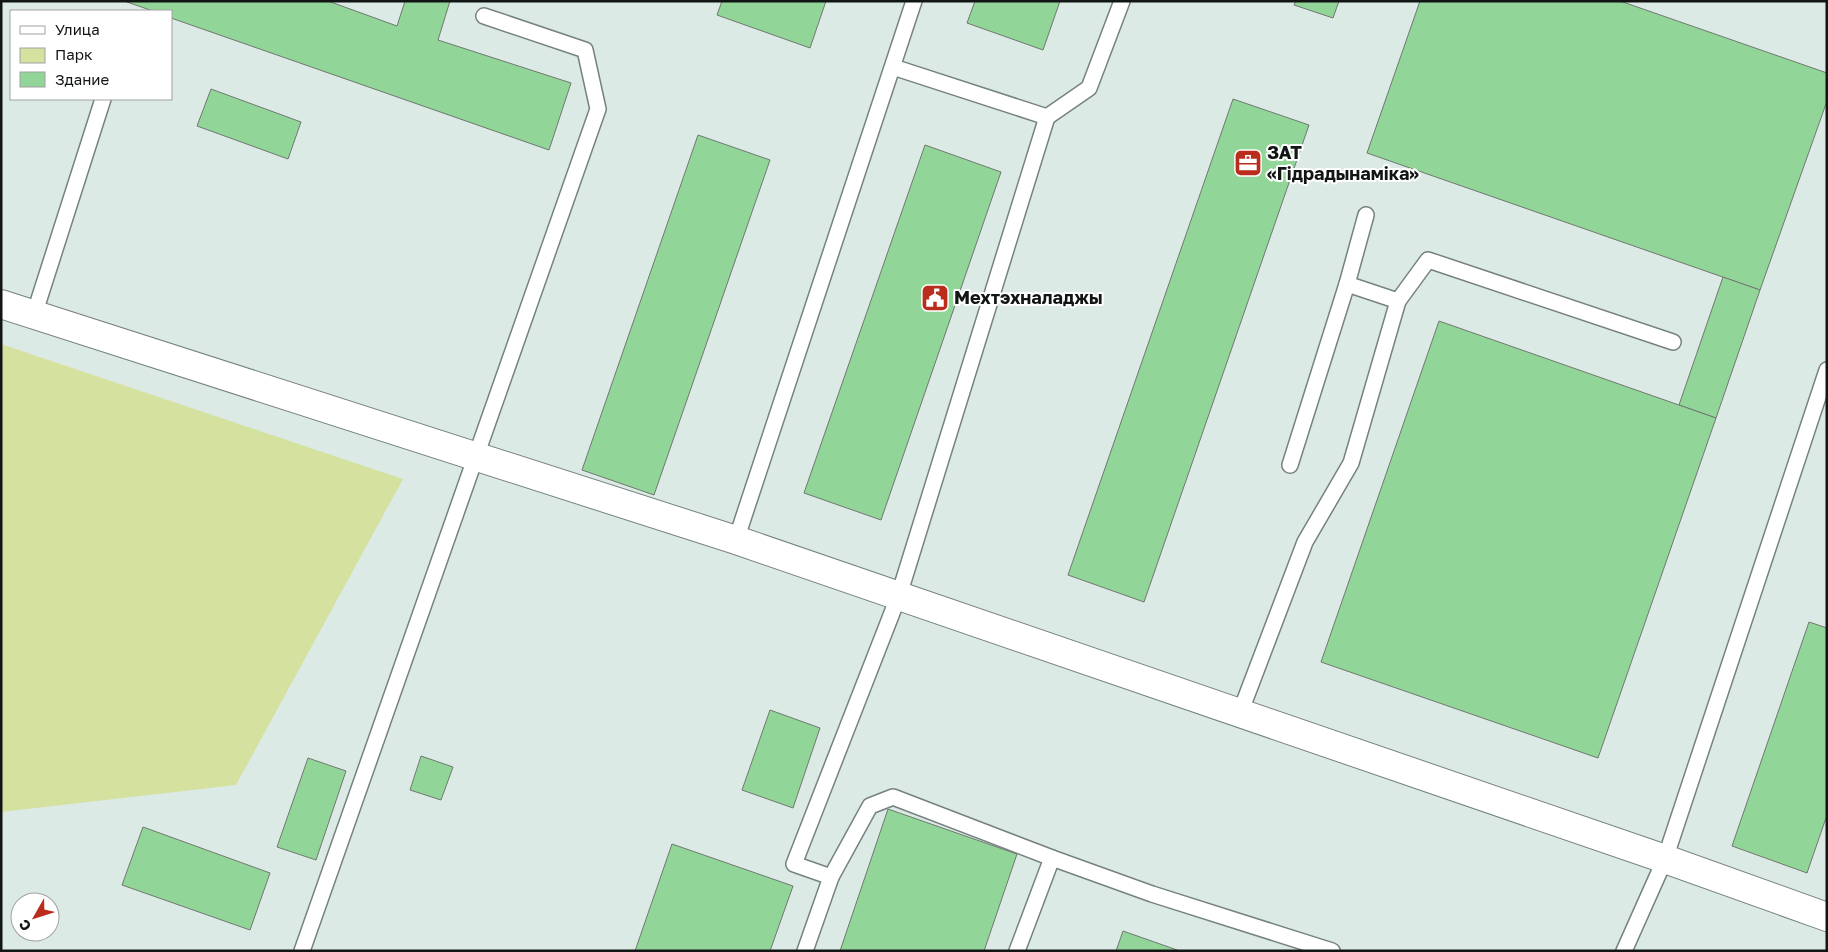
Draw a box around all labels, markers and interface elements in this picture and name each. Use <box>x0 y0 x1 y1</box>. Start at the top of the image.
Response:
legend <box>10 10 172 100</box>
text: Улица <box>55 20 100 38</box>
text: Парк <box>55 45 93 63</box>
text: Здание <box>55 70 109 88</box>
place label: ЗАТ «Гідрадынаміка» <box>1267 141 1419 184</box>
office icon: ЗАТ «Гідрадынаміка» <box>1233 148 1263 178</box>
public building icon: Мехтэхналаджы <box>920 283 950 313</box>
place label: Мехтэхналаджы <box>954 286 1103 308</box>
north arrow <box>10 892 60 942</box>
text: С <box>15 916 34 935</box>

